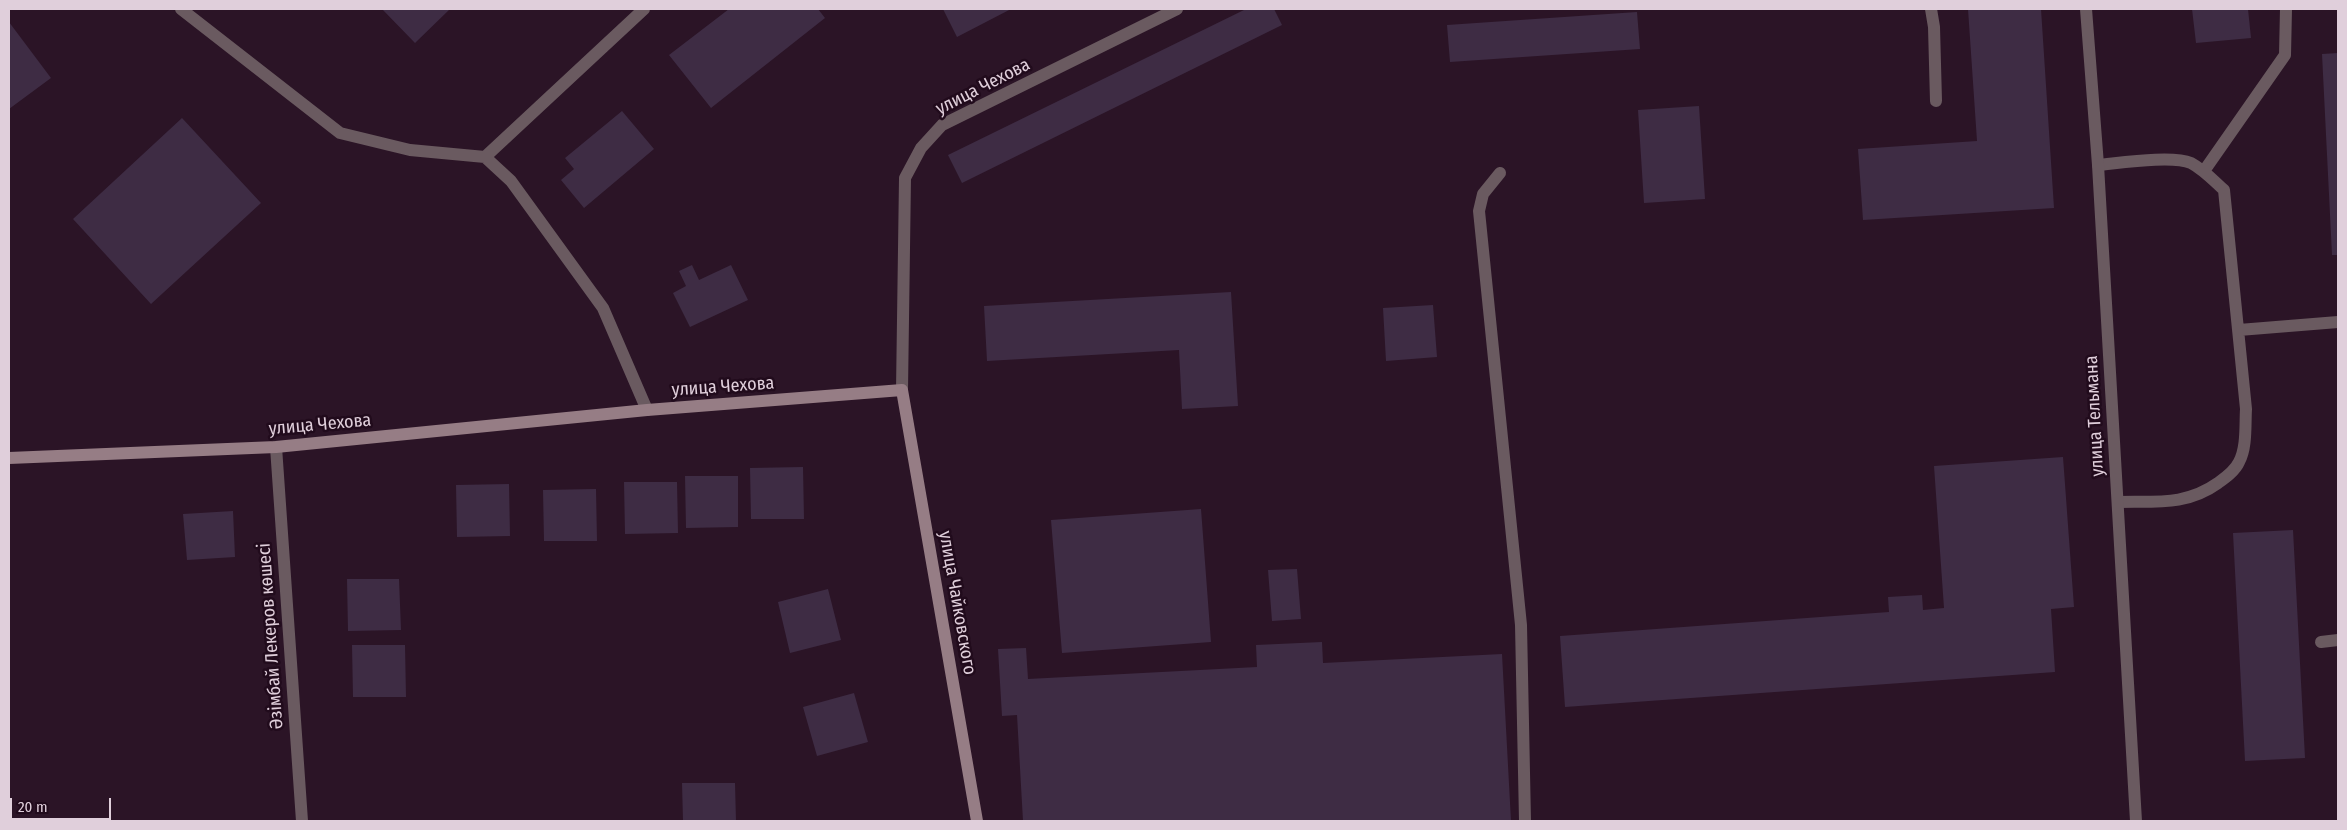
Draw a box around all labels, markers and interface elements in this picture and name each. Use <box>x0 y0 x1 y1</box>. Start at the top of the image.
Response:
street label: улица Чехова <box>932 54 1034 120</box>
street label: улица Тельмана <box>2081 355 2109 477</box>
street label: улица Чехова <box>671 373 775 401</box>
street label: улица Чехова <box>268 410 372 440</box>
street label: улица Чайковского <box>934 529 980 677</box>
street label: Әзімбай Лекеров көшесі <box>254 542 288 730</box>
scale bar <box>12 788 114 820</box>
text: 20 m <box>18 798 48 816</box>

